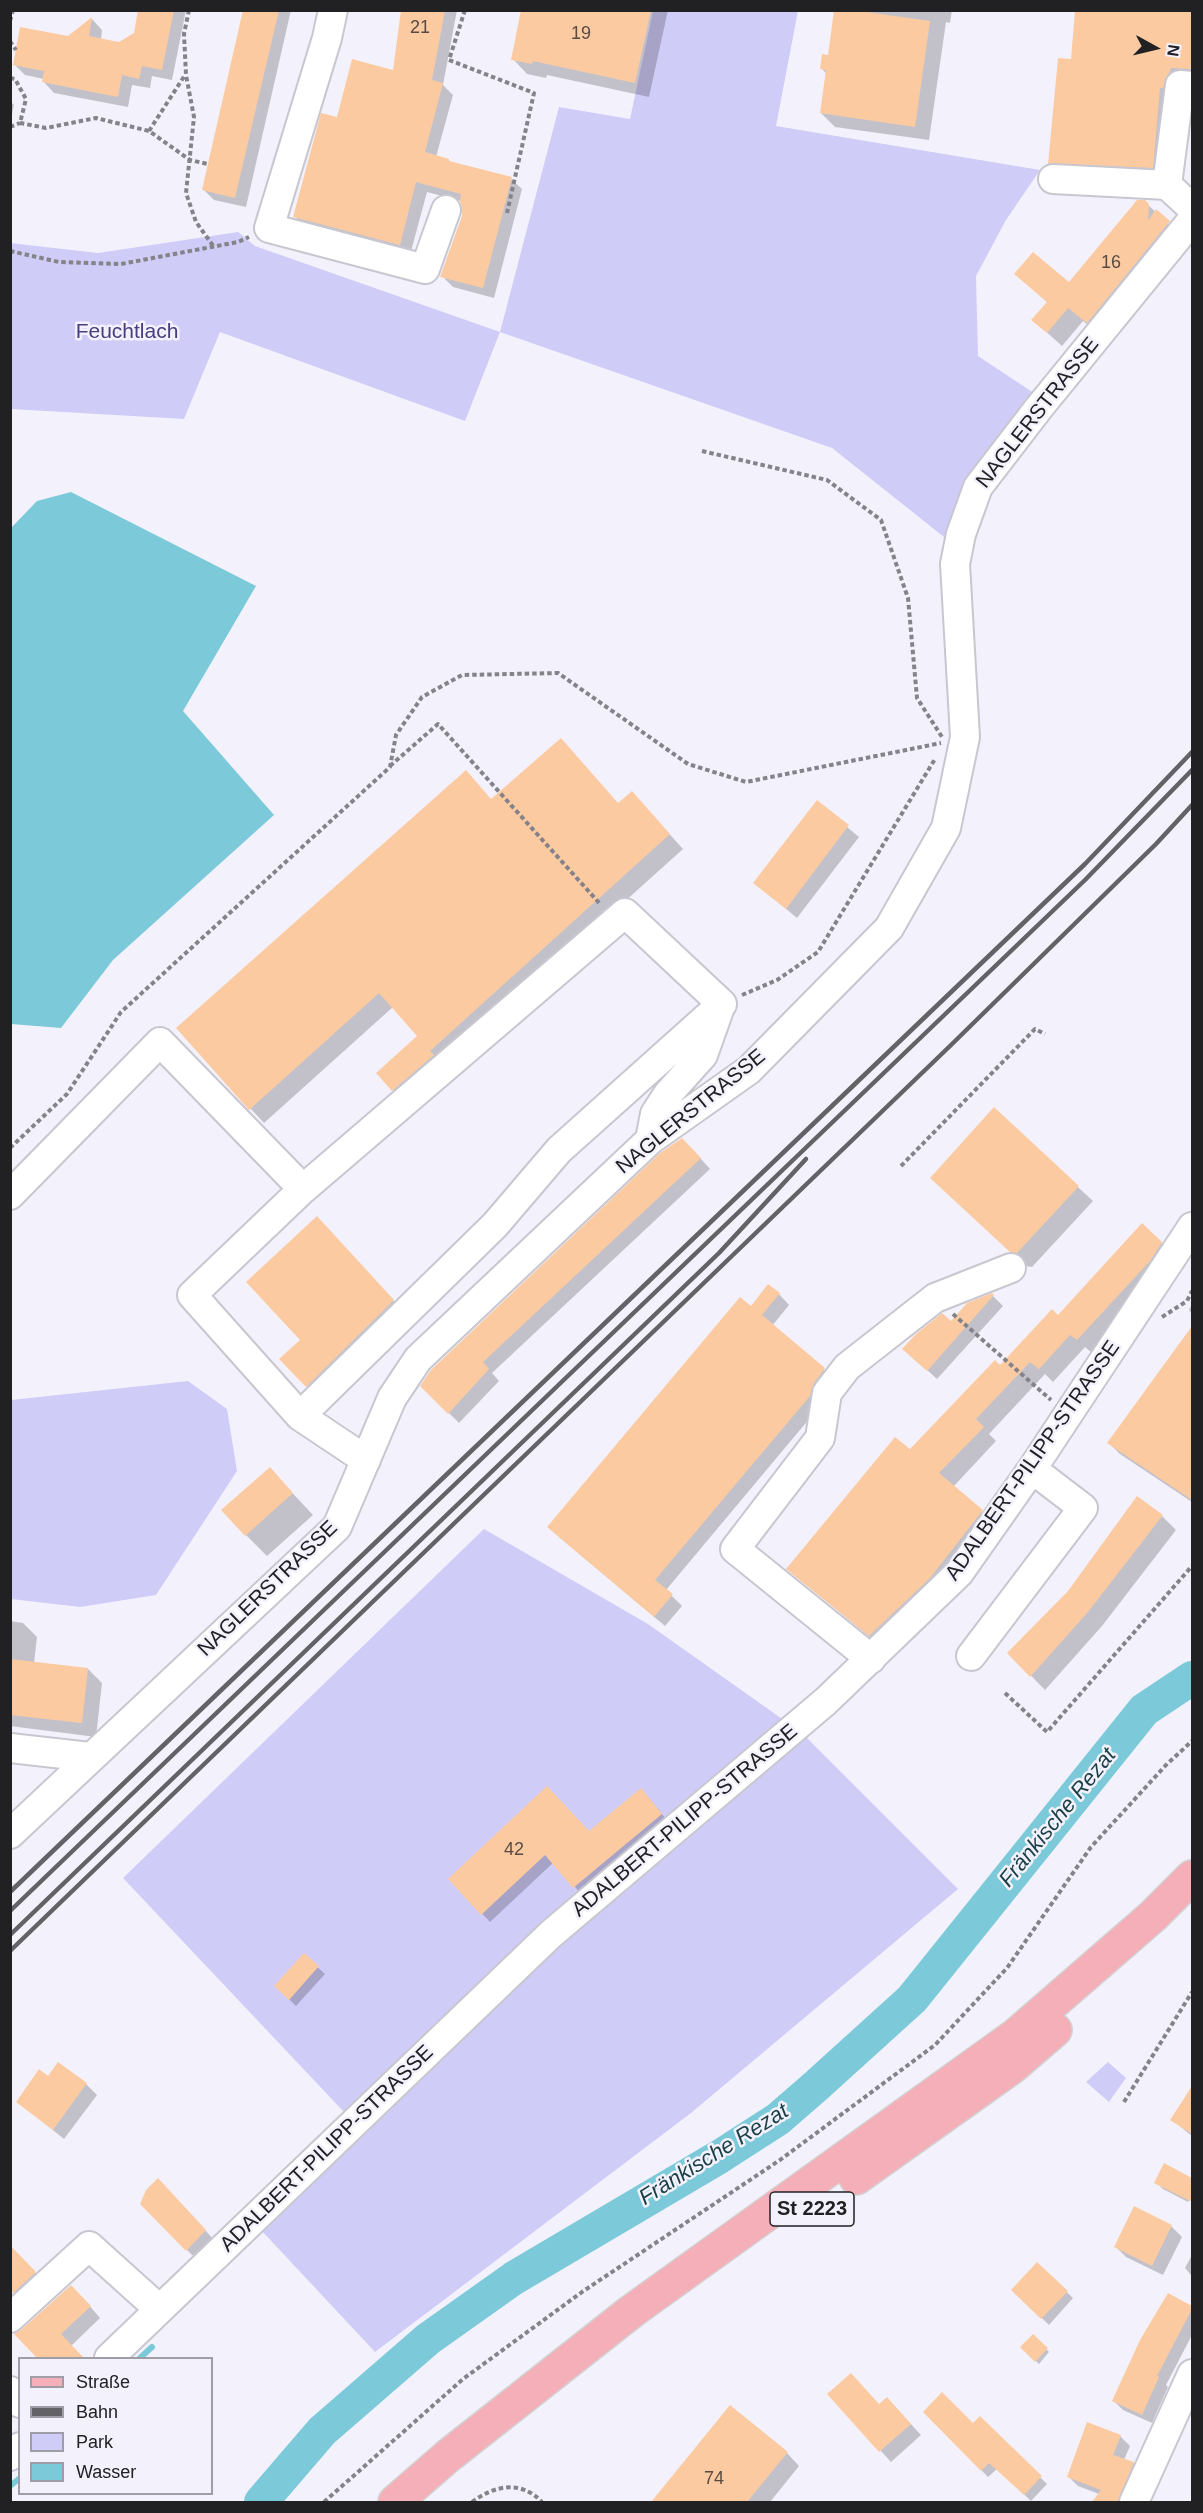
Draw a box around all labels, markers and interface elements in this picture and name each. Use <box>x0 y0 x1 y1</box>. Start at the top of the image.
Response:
house number: 21 <box>410 17 430 39</box>
north arrow <box>1125 18 1185 78</box>
house number: 19 <box>571 23 591 45</box>
text: N <box>1164 44 1183 57</box>
house number: 16 <box>1101 252 1121 274</box>
park label: Feuchtlach <box>76 319 178 345</box>
street label: NAGLERSTRASSE <box>971 333 1105 493</box>
street label: NAGLERSTRASSE <box>611 1044 771 1180</box>
street label: ADALBERT-PILIPP-STRASSE <box>940 1336 1126 1586</box>
street label: NAGLERSTRASSE <box>193 1516 343 1662</box>
street label: ADALBERT-PILIPP-STRASSE <box>567 1719 803 1923</box>
water label: Fränkische Rezat <box>994 1743 1122 1893</box>
house number: 42 <box>504 1839 524 1861</box>
street label: ADALBERT-PILIPP-STRASSE <box>215 2040 439 2258</box>
water label: Fränkische Rezat <box>634 2098 794 2212</box>
road number: St 2223 <box>770 2192 854 2226</box>
legend <box>18 2357 213 2495</box>
text: Straße <box>76 2372 130 2392</box>
text: Bahn <box>76 2402 118 2422</box>
text: Park <box>76 2432 113 2452</box>
text: Wasser <box>76 2462 136 2482</box>
house number: 74 <box>704 2468 724 2490</box>

